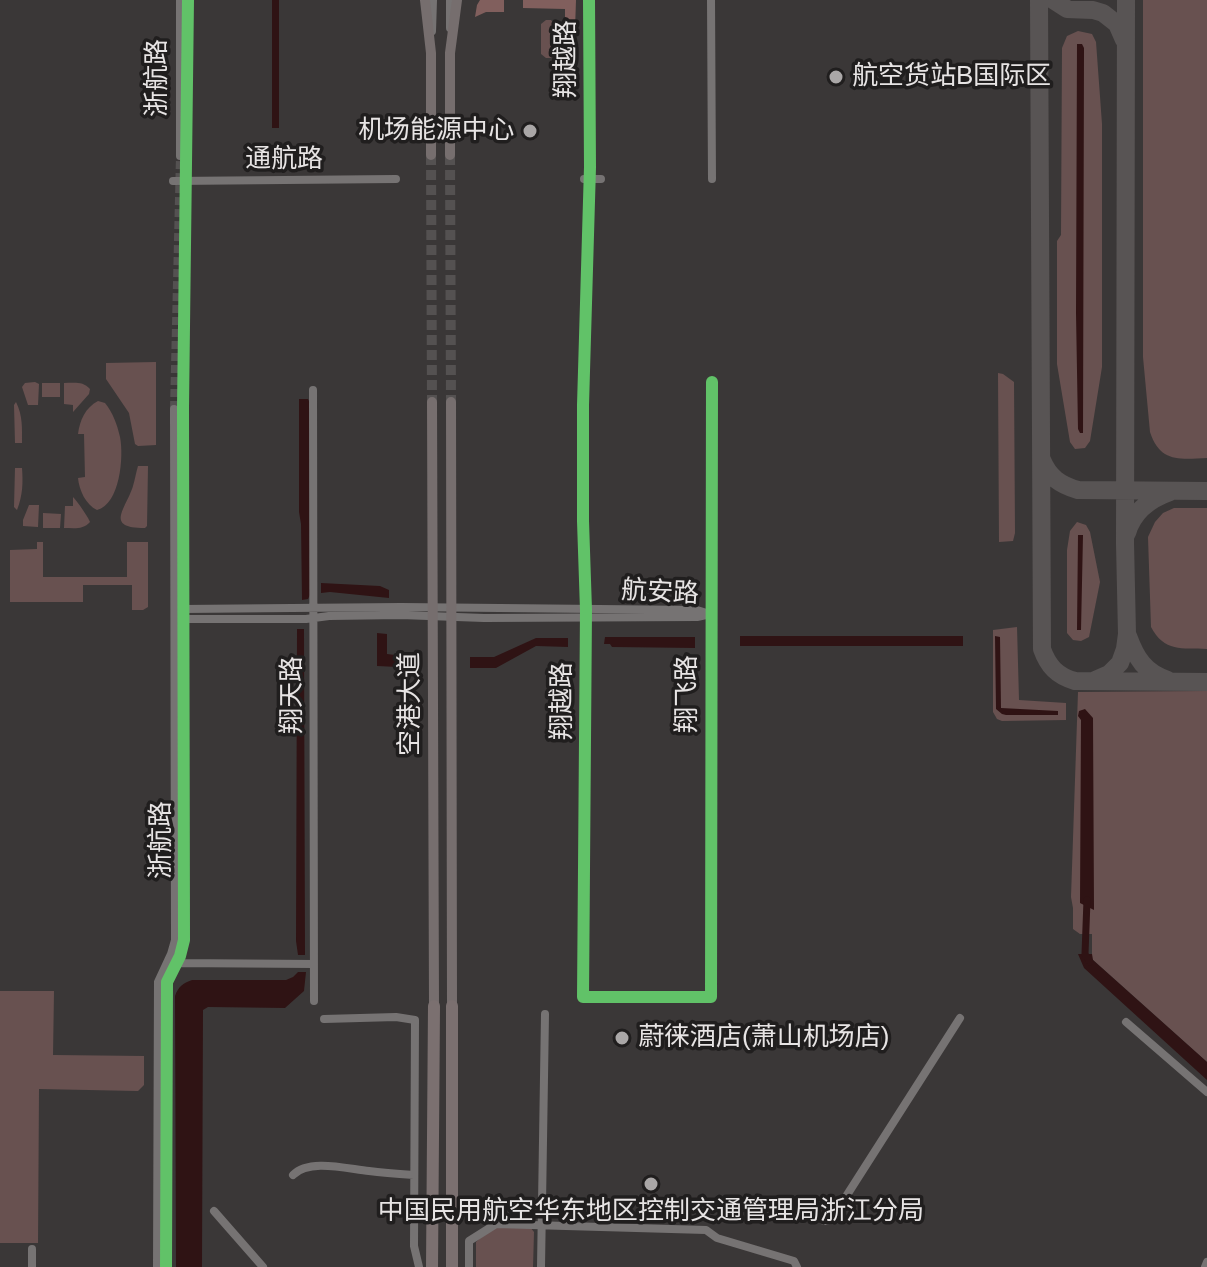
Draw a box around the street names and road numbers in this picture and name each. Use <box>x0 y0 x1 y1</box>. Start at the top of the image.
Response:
street label: 翔越路 <box>551 20 583 98</box>
street label: 浙航路 <box>142 39 174 117</box>
street label: 通航路 <box>245 144 323 176</box>
street label: 航安路 <box>620 575 700 611</box>
street label: 空港大道 <box>395 652 427 756</box>
street label: 翔飞路 <box>672 655 704 733</box>
street label: 翔天路 <box>277 656 309 734</box>
street label: 翔越路 <box>547 662 579 740</box>
street label: 浙航路 <box>146 801 178 879</box>

